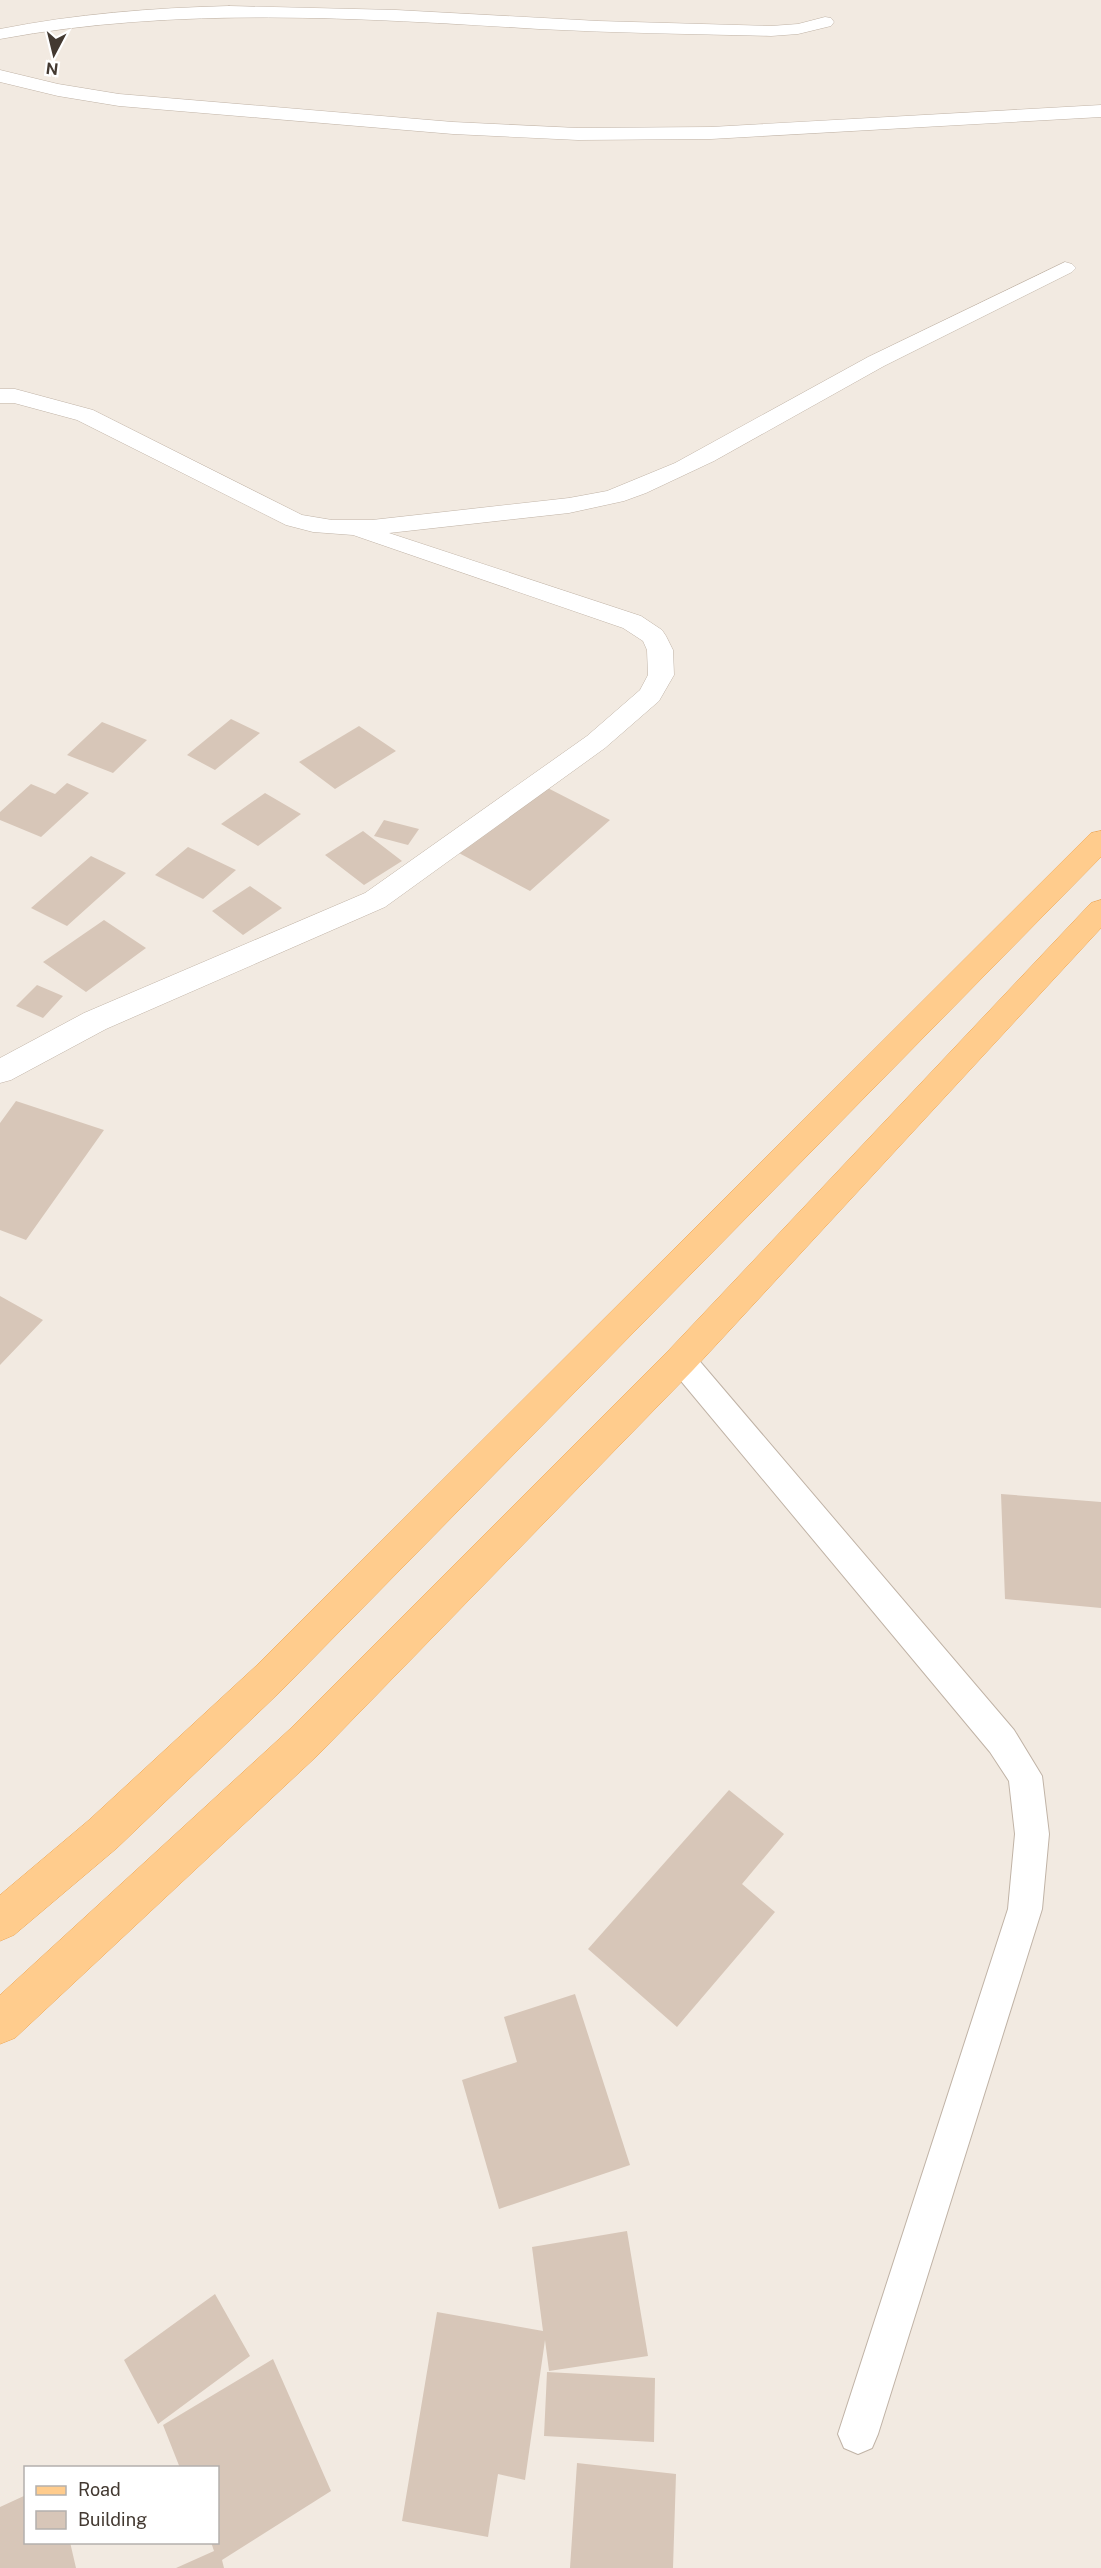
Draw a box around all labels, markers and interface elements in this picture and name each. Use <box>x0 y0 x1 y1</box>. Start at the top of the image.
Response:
north arrow <box>24 24 84 84</box>
text: N <box>45 58 60 79</box>
legend <box>24 2466 219 2544</box>
text: Road <box>78 2479 121 2500</box>
text: Building <box>78 2509 147 2530</box>

